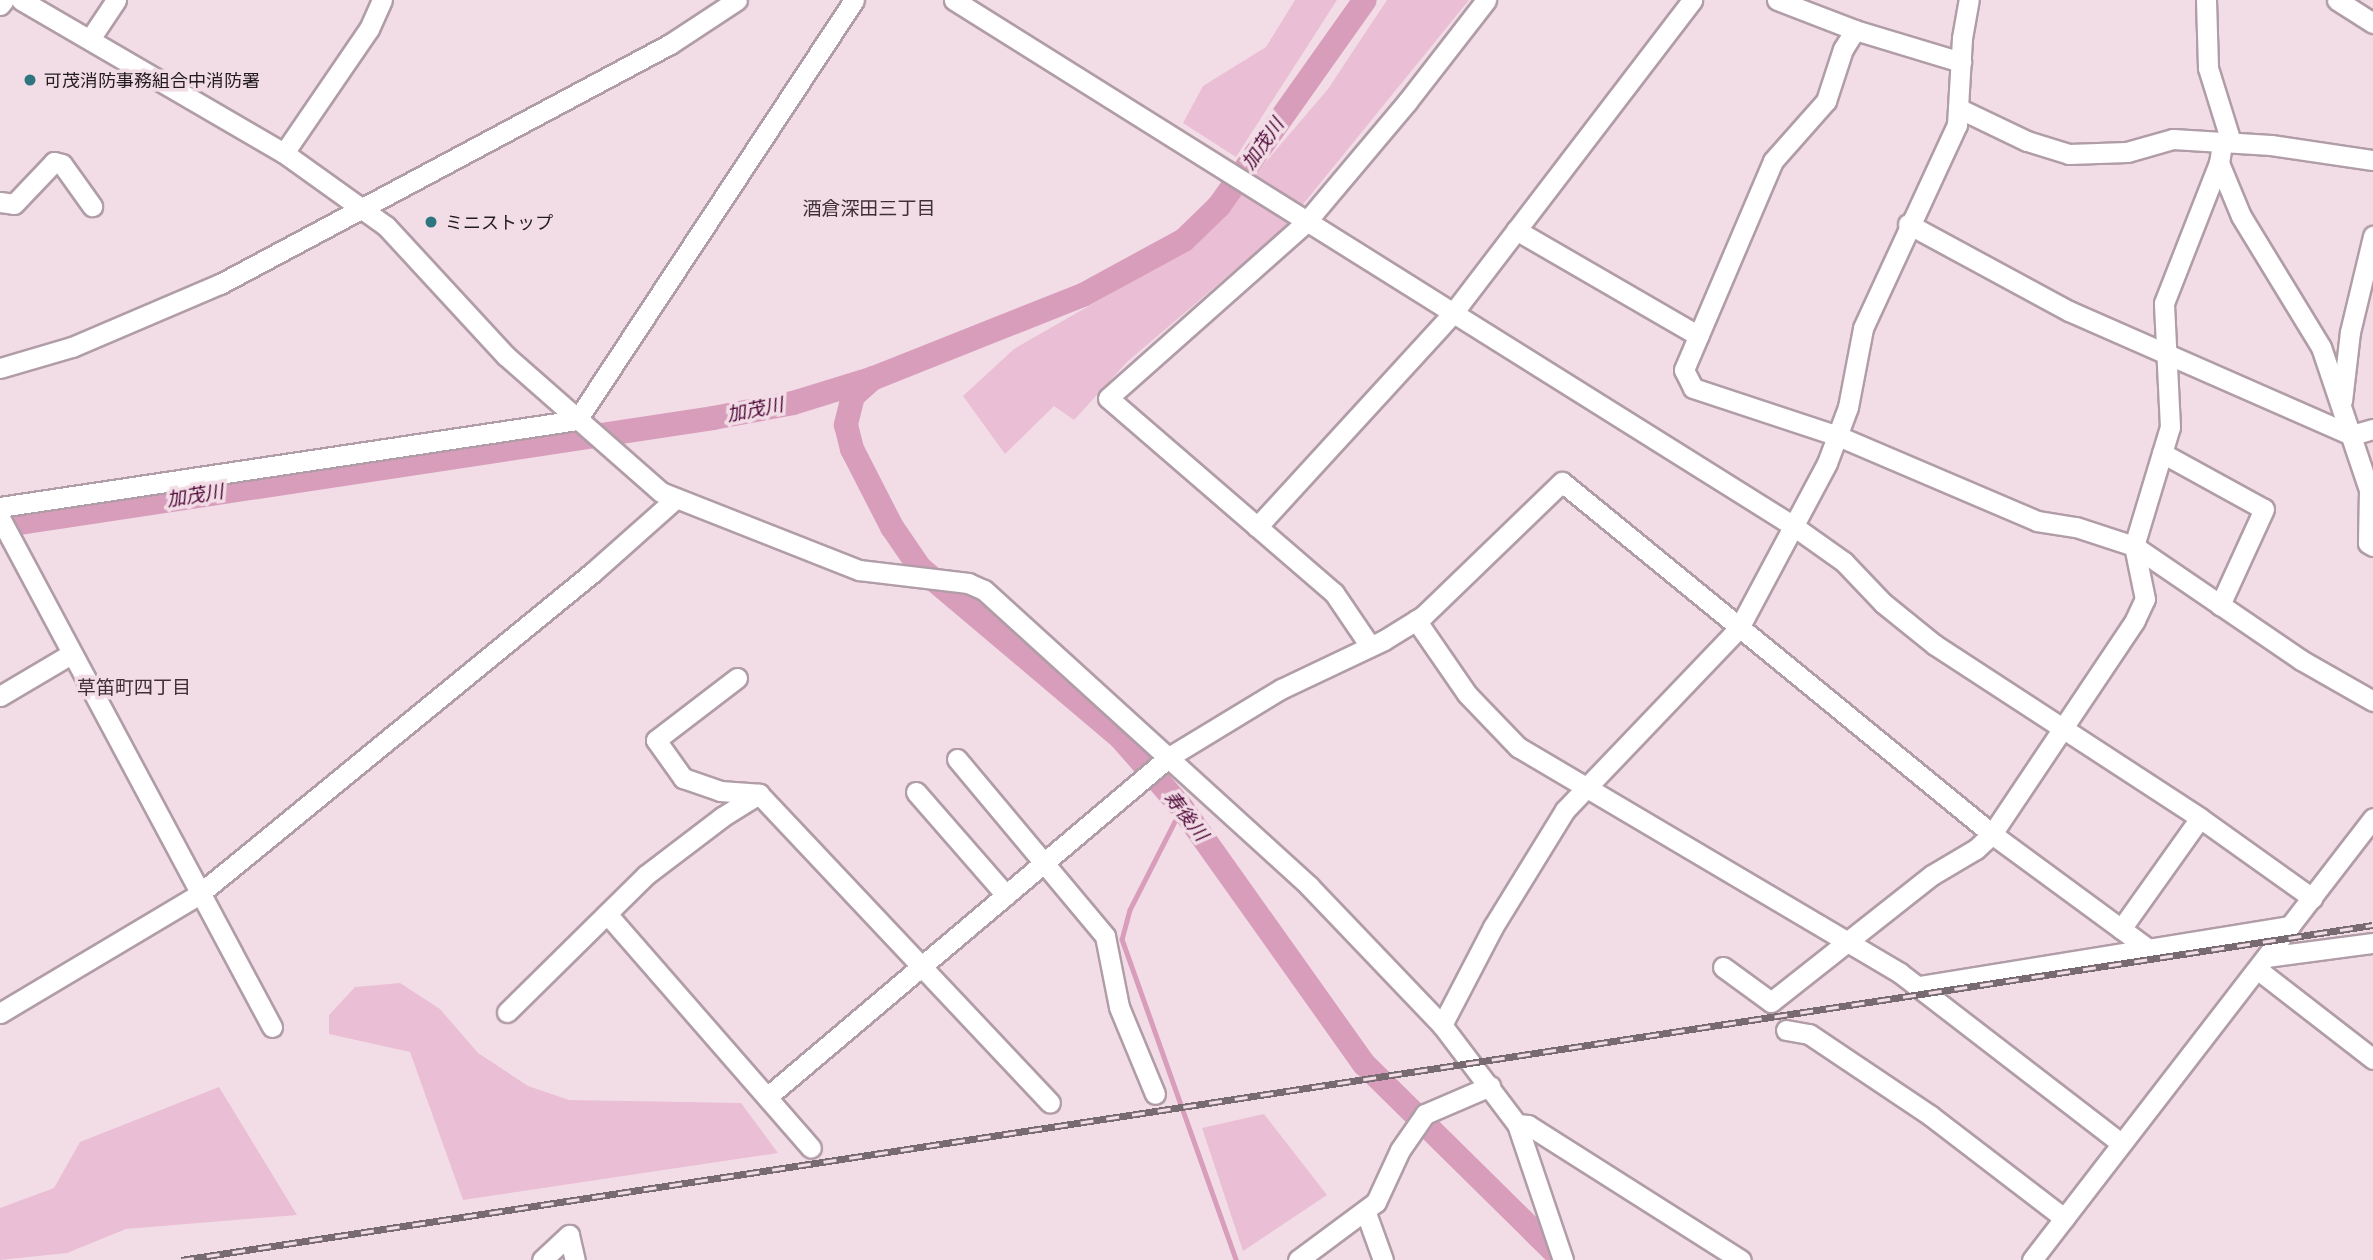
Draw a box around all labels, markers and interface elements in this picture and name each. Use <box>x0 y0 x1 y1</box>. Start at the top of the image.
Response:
place label: 可茂消防事務組合中消防署 <box>44 69 260 91</box>
marker: 可茂消防事務組合中消防署 <box>22 72 38 88</box>
water label: 加茂川 <box>1237 114 1289 174</box>
district label: 酒倉深田三丁目 <box>803 198 935 220</box>
place label: ミニストップ <box>445 211 553 233</box>
marker: ミニストップ <box>423 214 439 230</box>
water label: 加茂川 <box>725 393 785 427</box>
water label: 加茂川 <box>165 480 225 512</box>
district label: 草笛町四丁目 <box>77 677 191 699</box>
water label: 寿後川 <box>1159 787 1213 845</box>

